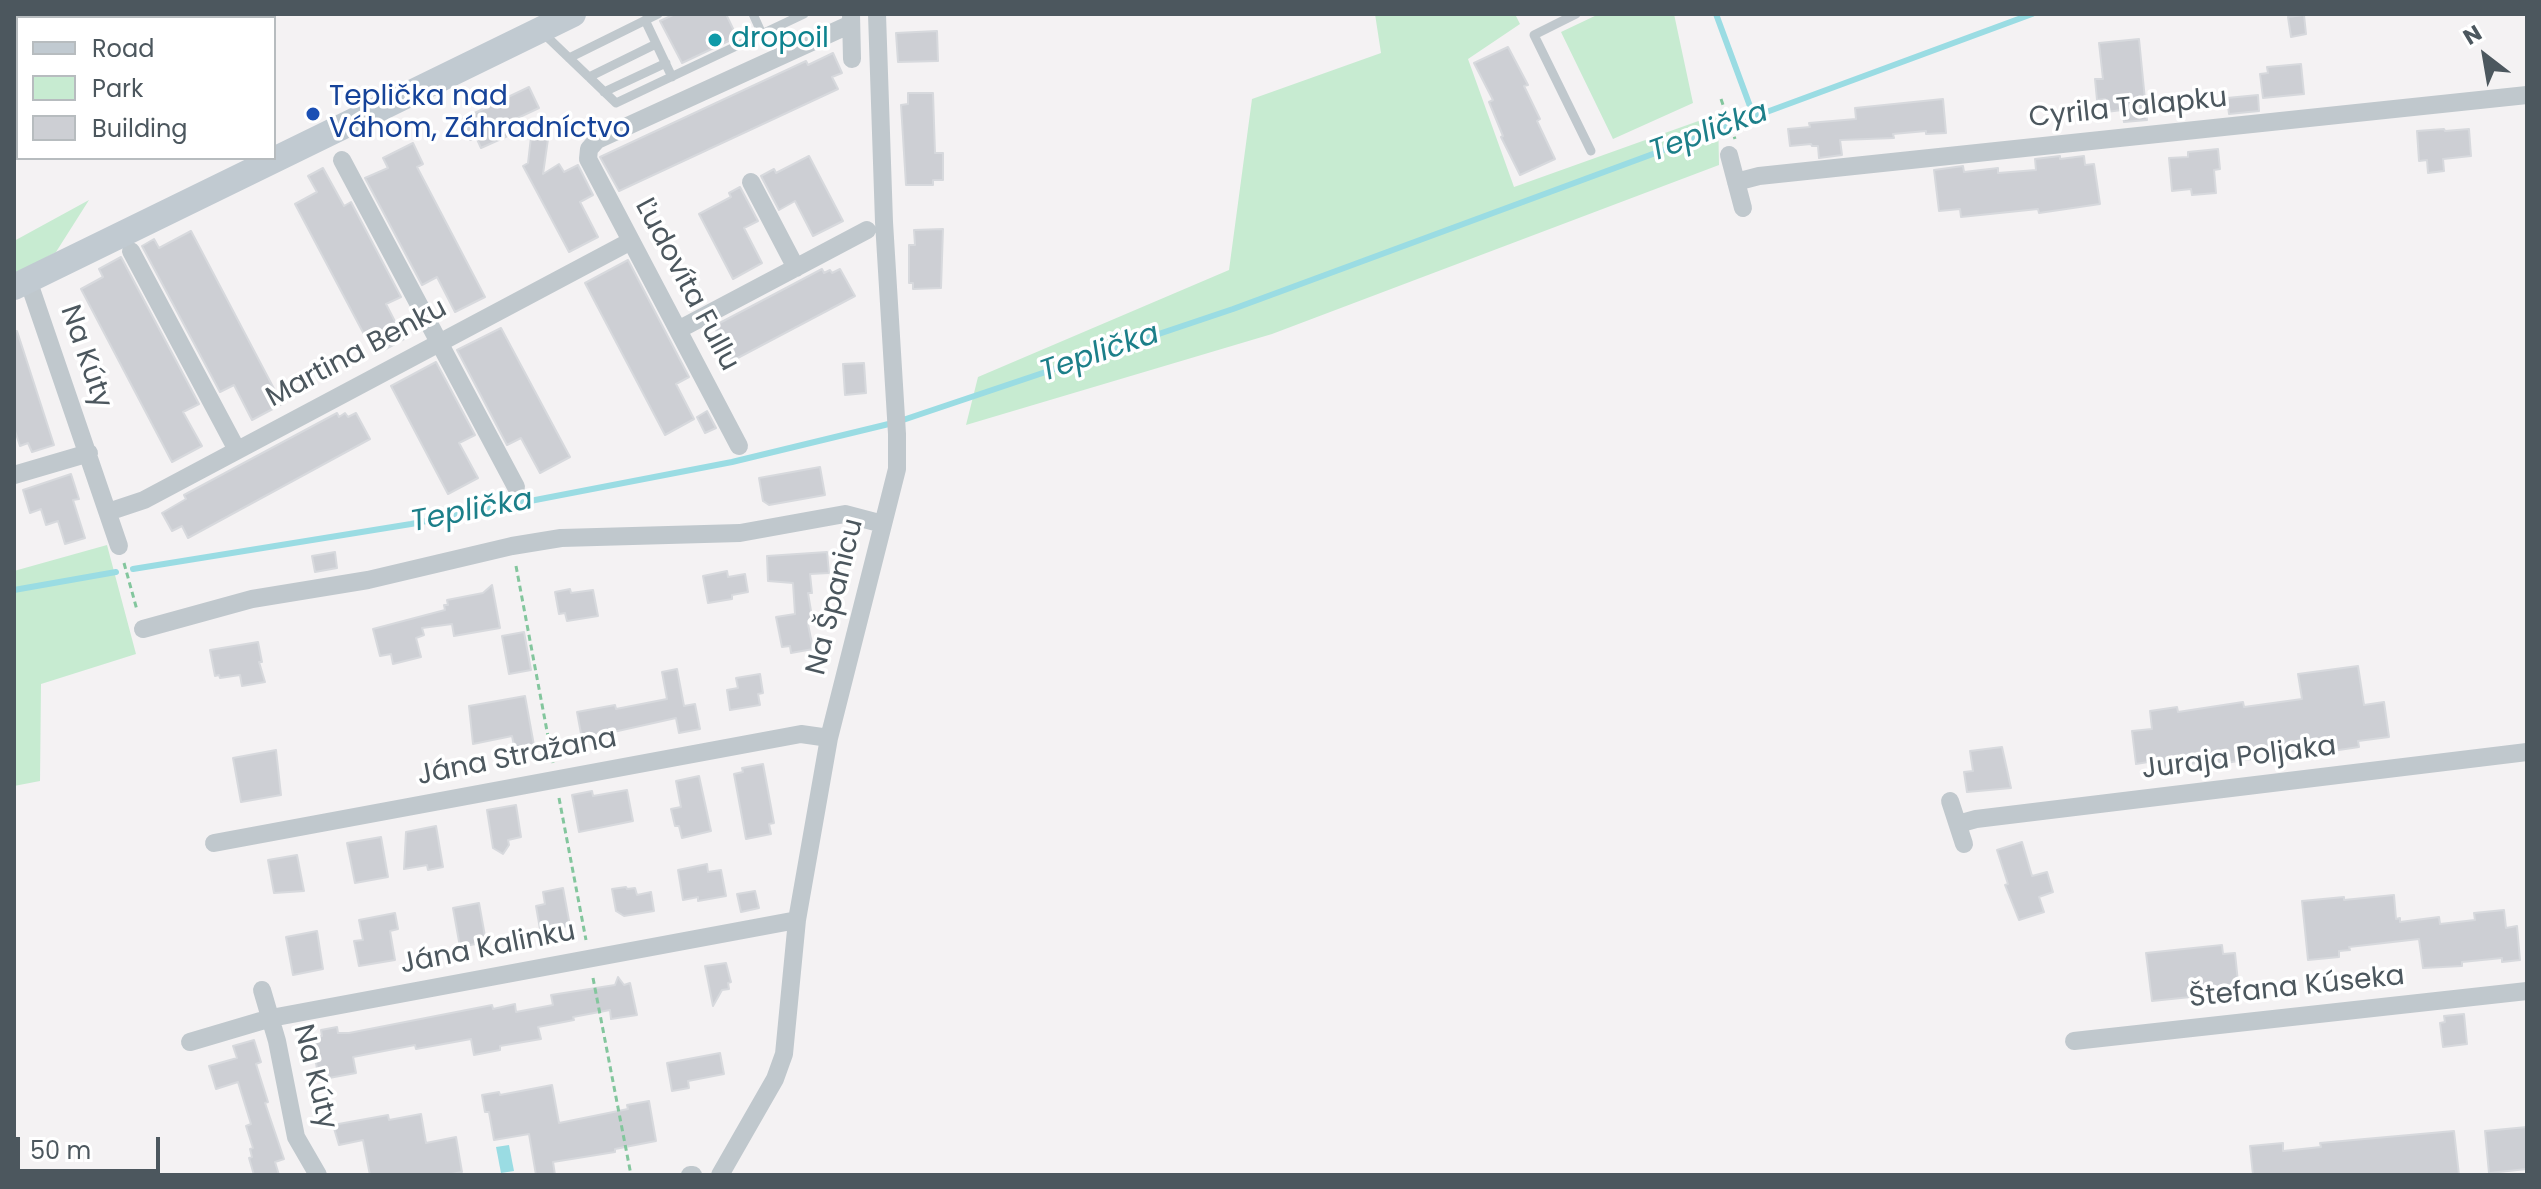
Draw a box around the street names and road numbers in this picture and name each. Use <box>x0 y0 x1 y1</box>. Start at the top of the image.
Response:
street label: Cyrila Talapku <box>2027 82 2229 136</box>
street label: Ľudovíta Fullu <box>627 193 745 377</box>
street label: Martina Benku <box>261 292 453 416</box>
street label: Na Kúty <box>52 301 118 413</box>
street label: Na Španicu <box>800 515 872 679</box>
street label: Jána Stražana <box>414 722 620 794</box>
street label: Juraja Poljaka <box>2140 730 2338 788</box>
street label: Jána Kalinku <box>398 916 578 982</box>
street label: Štefana Kúseka <box>2188 960 2406 1016</box>
street label: Na Kúty <box>285 1021 343 1133</box>

